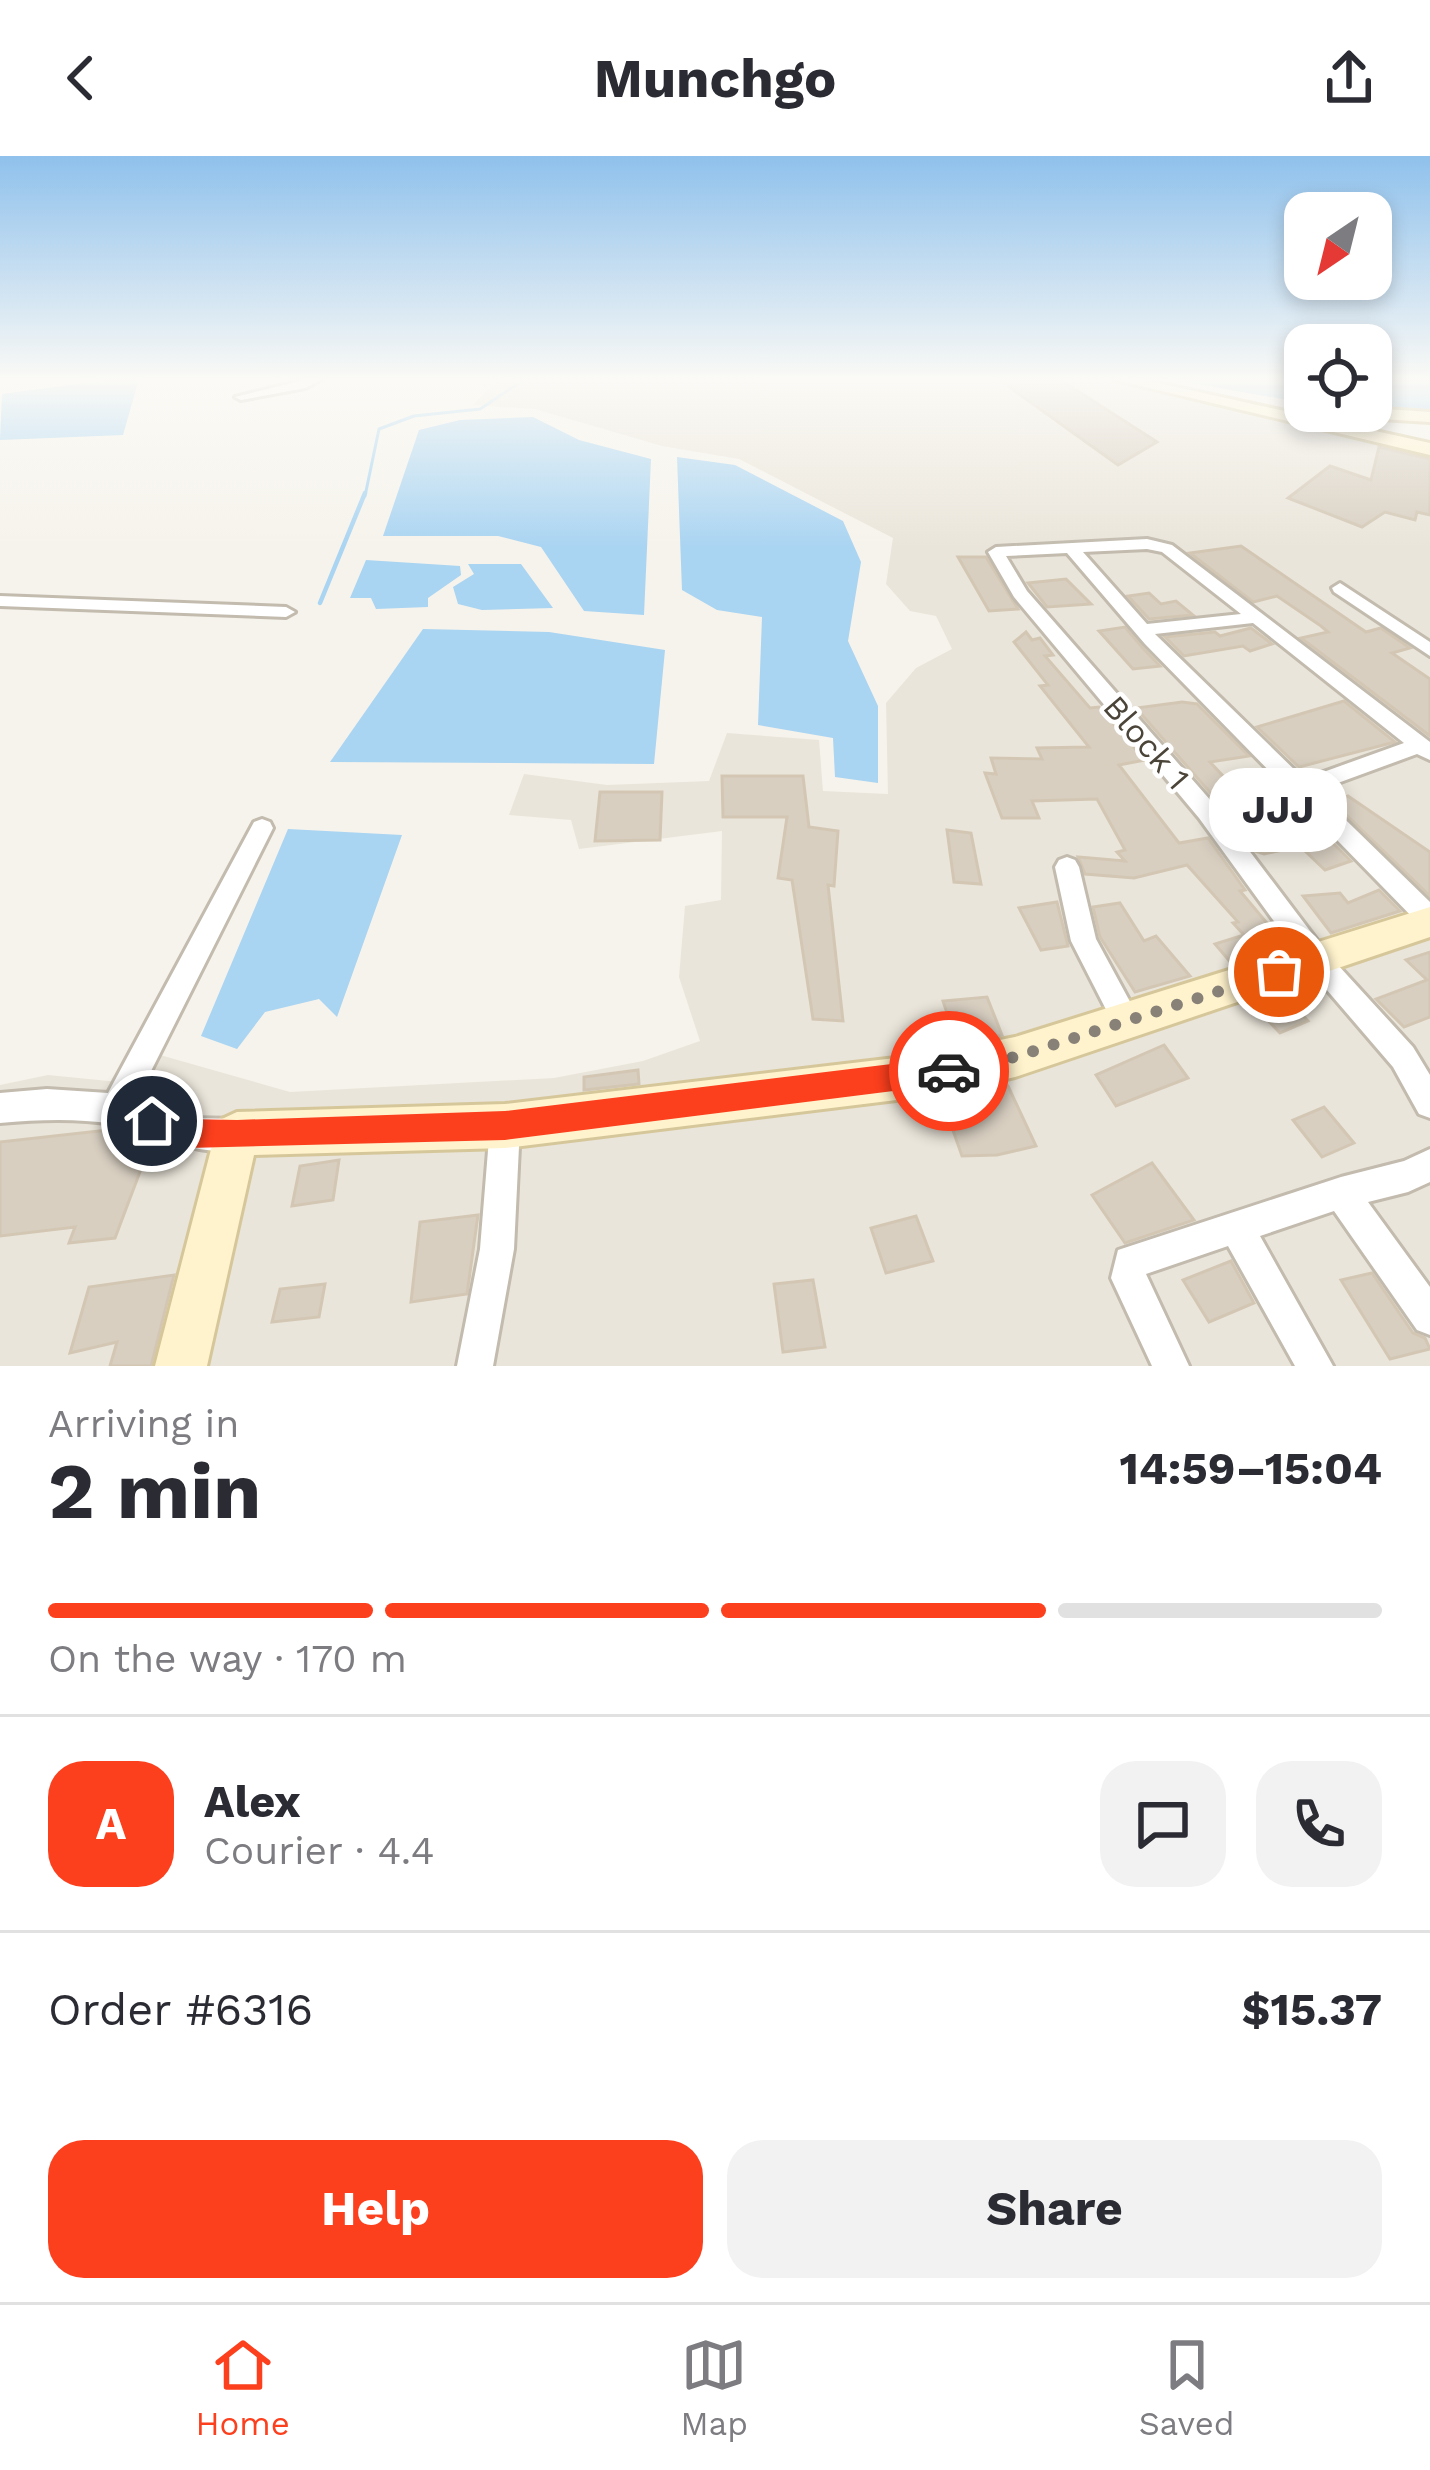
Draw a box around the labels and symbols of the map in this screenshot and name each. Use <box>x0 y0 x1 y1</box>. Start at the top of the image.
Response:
north arrow <box>1284 192 1392 300</box>
street label: Block 1 <box>1095 688 1198 797</box>
callout: JJJ <box>1210 768 1348 852</box>
pin <box>1228 921 1330 1023</box>
courier <box>889 1011 1009 1131</box>
pin <box>101 1070 203 1172</box>

